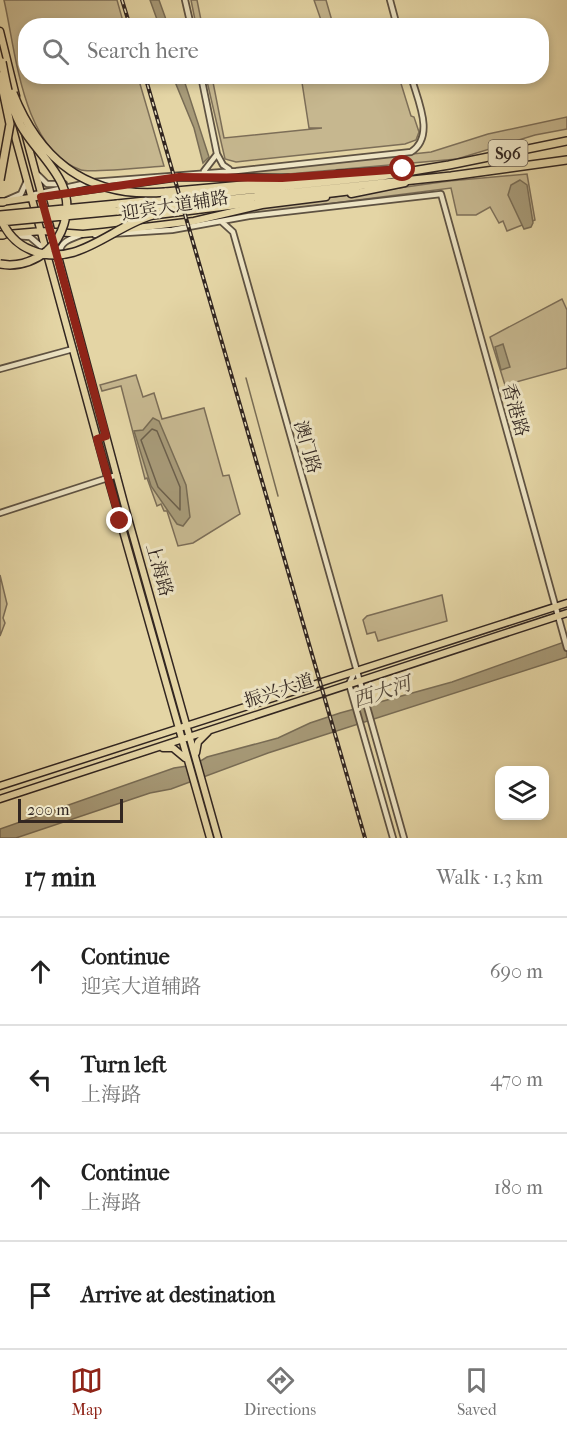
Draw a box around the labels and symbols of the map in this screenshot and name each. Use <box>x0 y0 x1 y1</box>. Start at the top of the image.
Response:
road number: S96 <box>488 140 528 166</box>
route start <box>389 155 415 181</box>
street label: 迎宾大道辅路 <box>120 187 230 225</box>
street label: 香港路 <box>497 381 533 439</box>
street label: 澳门路 <box>289 418 325 476</box>
route end <box>106 507 132 533</box>
street label: 上海路 <box>141 541 177 599</box>
street label: 振兴大道 <box>242 670 316 712</box>
water label: 西大河 <box>350 671 417 712</box>
scale bar <box>18 796 123 824</box>

